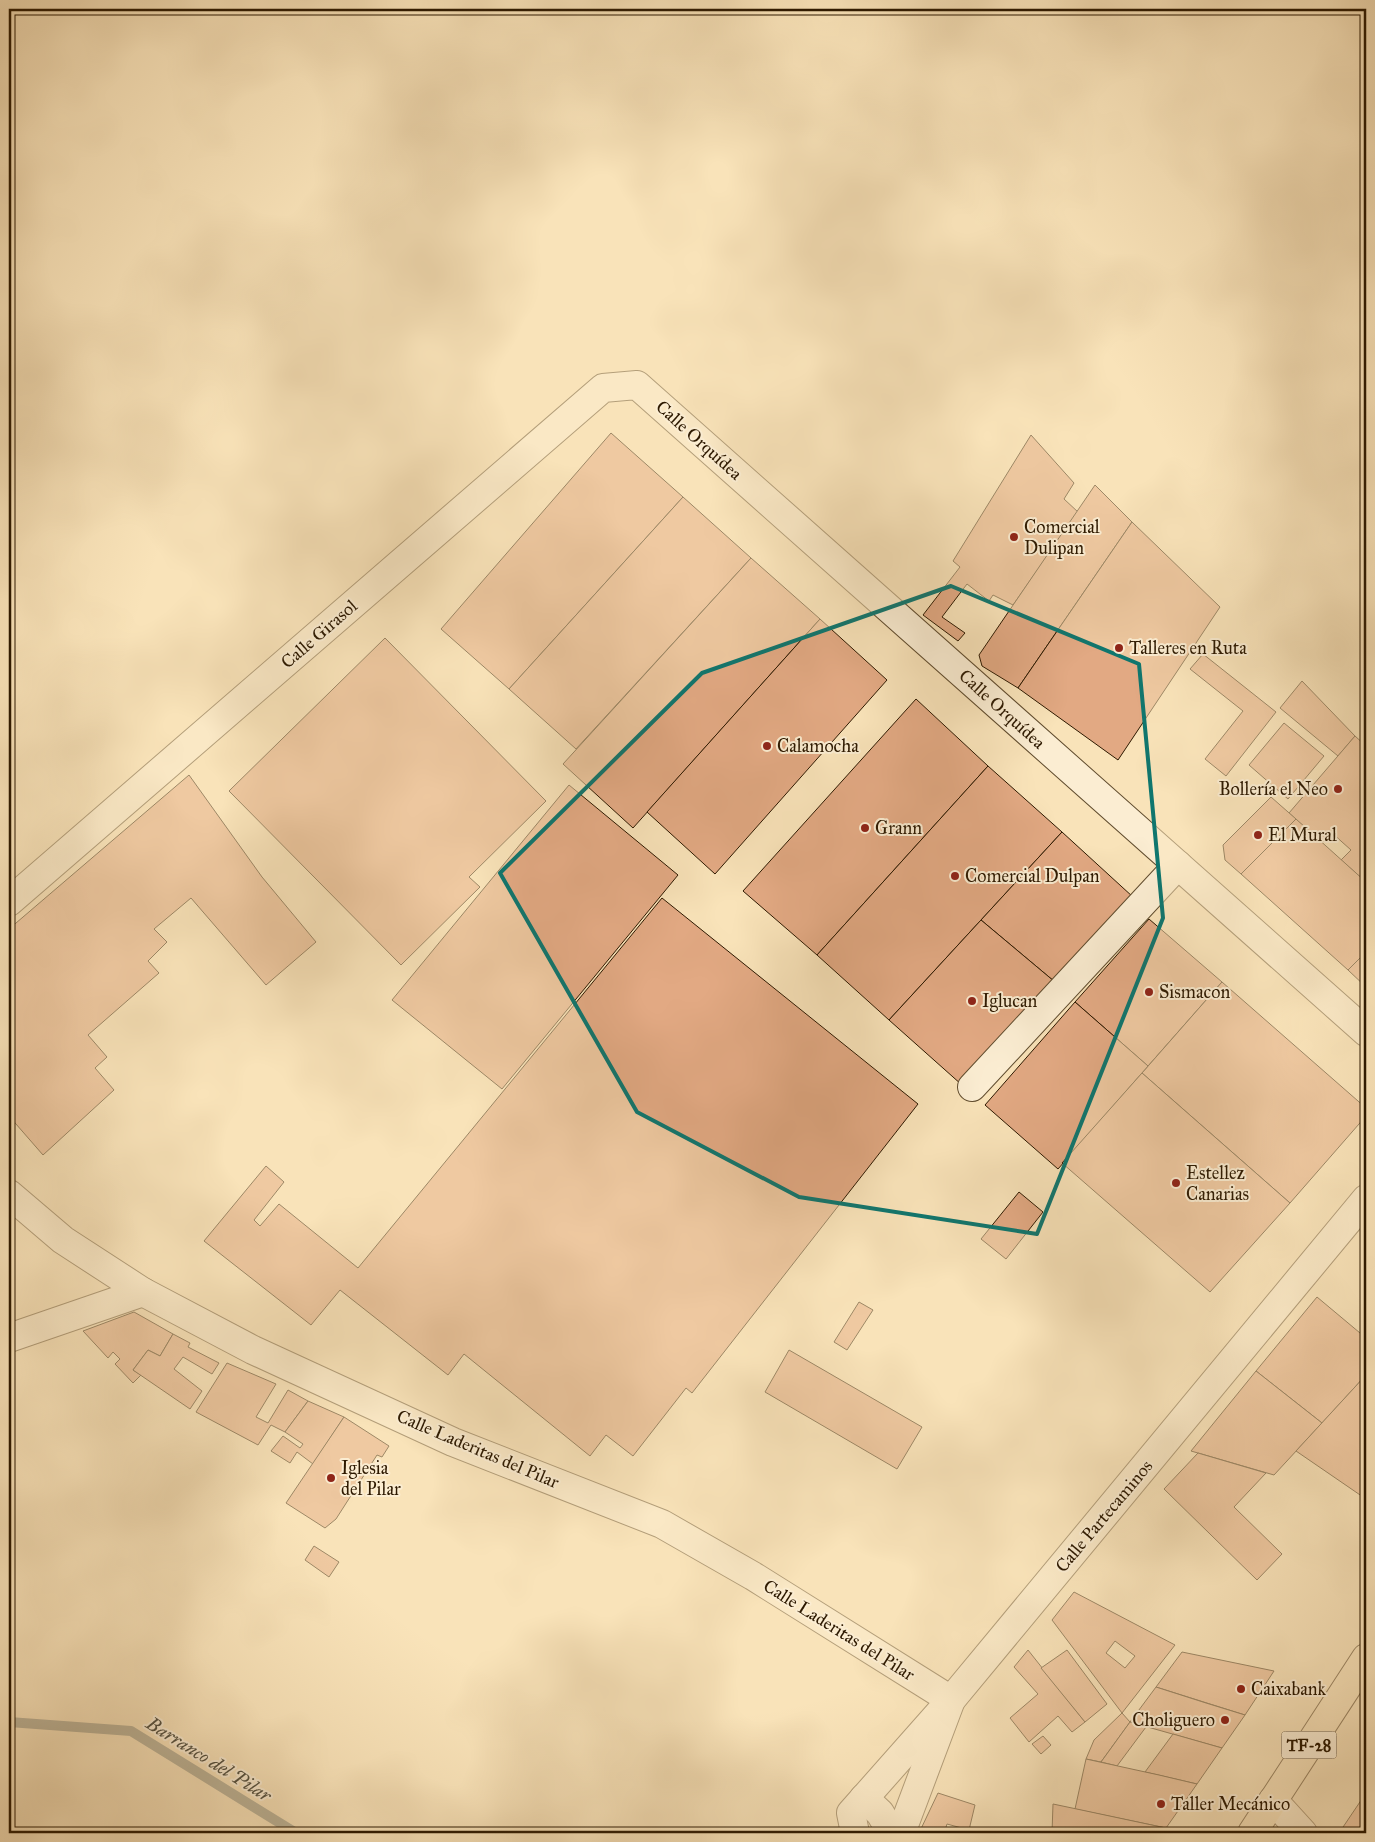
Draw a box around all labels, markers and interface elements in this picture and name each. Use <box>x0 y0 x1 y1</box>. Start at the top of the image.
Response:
street label: Calle Orquídea <box>651 396 747 485</box>
place label: Comercial Dulipan <box>1024 516 1100 559</box>
marker: Comercial Dulipan <box>1008 531 1020 543</box>
street label: Calle Girasol <box>276 595 362 673</box>
place label: Talleres en Ruta <box>1129 637 1247 659</box>
marker: Talleres en Ruta <box>1113 642 1125 654</box>
street label: Calle Orquídea <box>954 665 1050 754</box>
place label: Calamocha <box>777 735 859 757</box>
marker: Calamocha <box>761 740 773 752</box>
place label: Bollería el Neo <box>1219 778 1328 800</box>
marker: Bollería el Neo <box>1332 783 1344 795</box>
place label: Grann <box>875 817 922 839</box>
marker: Grann <box>859 822 871 834</box>
place label: El Mural <box>1268 824 1337 846</box>
marker: El Mural <box>1252 829 1264 841</box>
place label: Comercial Dulpan <box>965 865 1100 887</box>
marker: Comercial Dulpan <box>949 870 961 882</box>
place label: Sismacon <box>1159 981 1230 1003</box>
marker: Sismacon <box>1143 986 1155 998</box>
place label: Iglucan <box>982 990 1037 1013</box>
marker: Iglucan <box>966 995 978 1007</box>
place label: Estellez Canarias <box>1186 1162 1249 1205</box>
marker: Estellez Canarias <box>1170 1177 1182 1189</box>
street label: Calle Laderitas del Pilar <box>394 1405 563 1493</box>
street label: Calle Partecaminos <box>1051 1455 1157 1577</box>
place label: Iglesia del Pilar <box>341 1457 401 1500</box>
marker: Iglesia del Pilar <box>325 1472 337 1484</box>
street label: Calle Laderitas del Pilar <box>759 1575 919 1686</box>
place label: Caixabank <box>1251 1678 1327 1700</box>
marker: Caixabank <box>1235 1683 1247 1695</box>
place label: Choliguero <box>1132 1709 1215 1732</box>
water label: Barranco del Pilar <box>141 1711 277 1807</box>
marker: Choliguero <box>1219 1714 1231 1726</box>
road number: TF-28 <box>1282 1732 1336 1758</box>
place label: Taller Mecánico <box>1171 1793 1290 1815</box>
marker: Taller Mecánico <box>1155 1798 1167 1810</box>

